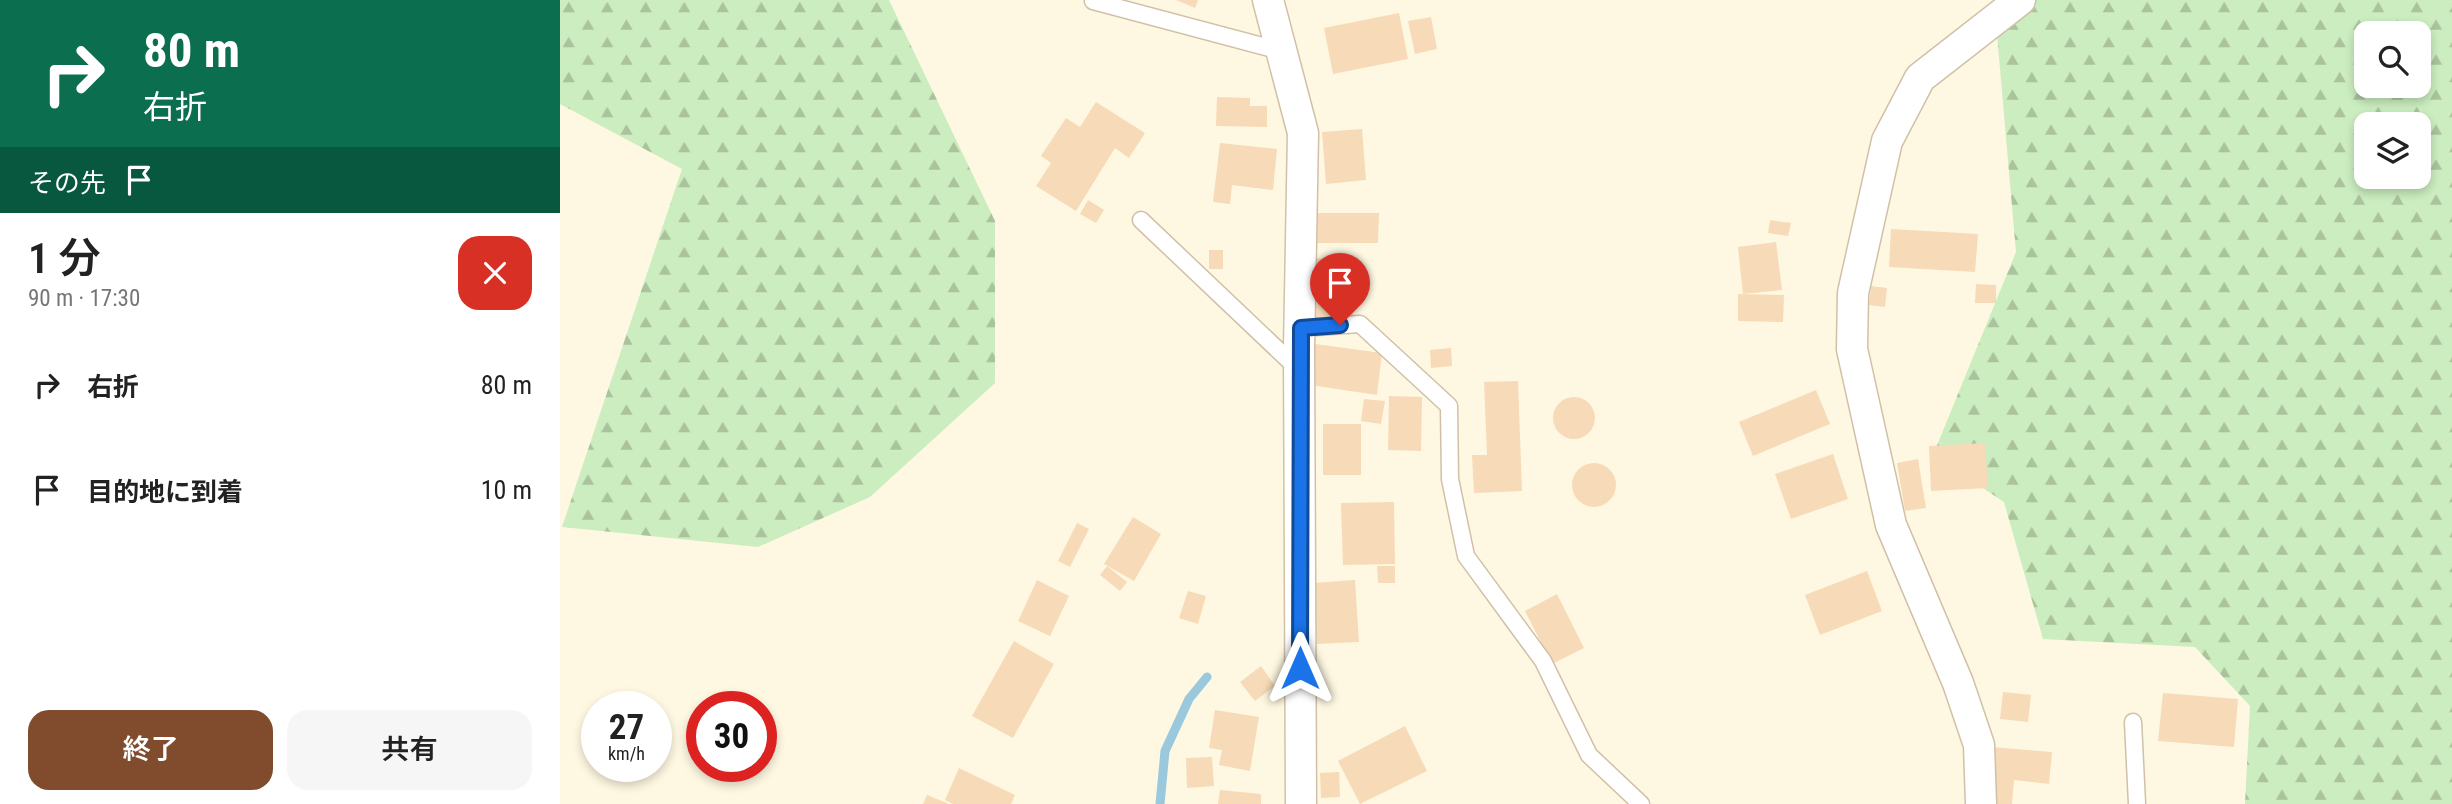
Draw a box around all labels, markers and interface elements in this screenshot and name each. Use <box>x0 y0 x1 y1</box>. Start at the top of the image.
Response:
map controls <box>2354 21 2431 189</box>
button: search <box>2354 21 2431 98</box>
text: 80 m <box>143 22 240 79</box>
icon: right <box>28 28 119 119</box>
text: 右折 <box>143 88 207 126</box>
button: layers <box>2354 112 2431 189</box>
icon: arrive <box>120 161 158 199</box>
text: その先 <box>28 168 106 198</box>
text: 1 分 <box>28 234 101 283</box>
button: close <box>458 236 532 310</box>
pin <box>1310 253 1370 325</box>
icon: arrive <box>1321 264 1359 302</box>
text: 90 m · 17:30 <box>28 285 140 312</box>
icon: right <box>28 366 66 404</box>
text: 80 m <box>481 370 532 400</box>
text: 右折 <box>87 372 139 402</box>
icon: arrive <box>28 471 66 509</box>
text: 10 m <box>481 475 532 505</box>
text: 目的地に到着 <box>87 477 243 507</box>
position arrow <box>1263 631 1337 705</box>
speed limit sign: 30 <box>686 691 777 782</box>
text: 27 <box>609 707 644 748</box>
button: 終了 <box>28 710 273 790</box>
button: 共有 <box>287 710 532 790</box>
text: km/h <box>608 743 645 764</box>

